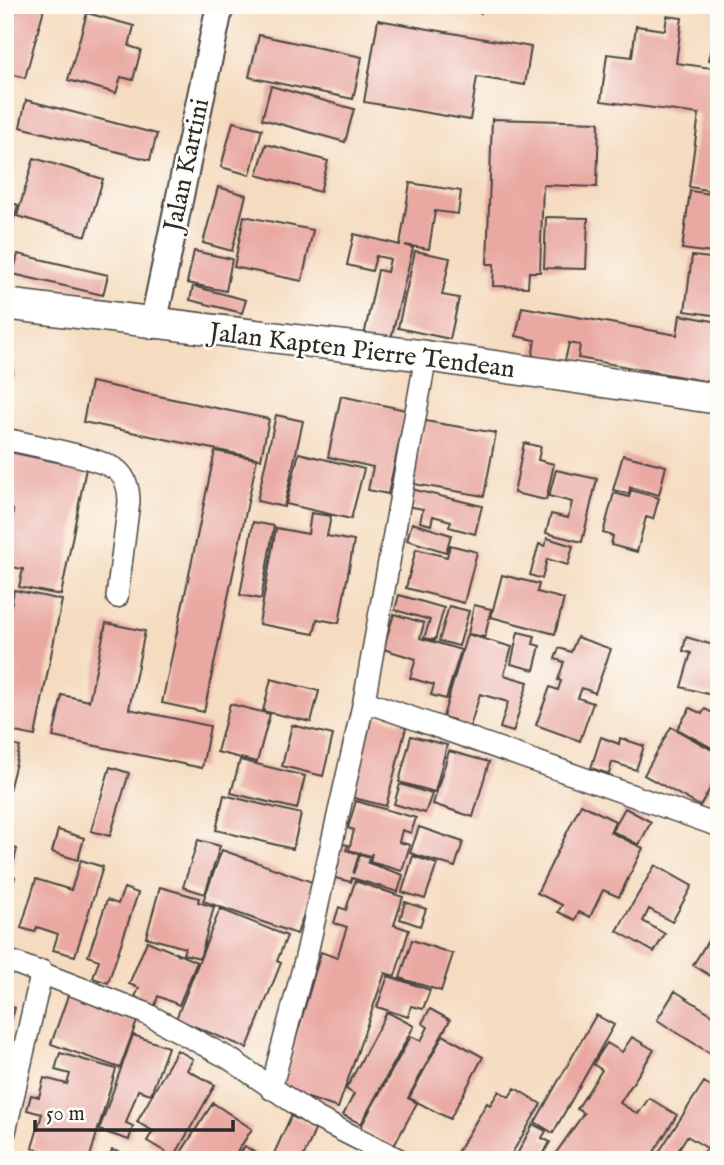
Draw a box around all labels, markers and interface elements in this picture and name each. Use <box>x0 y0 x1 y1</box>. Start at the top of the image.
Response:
street label: Jalan Kartini <box>156 95 217 238</box>
street label: Jalan Kapten Pierre Tendean <box>204 316 517 386</box>
scale bar <box>35 1088 233 1132</box>
text: 50 m <box>46 1101 85 1128</box>

